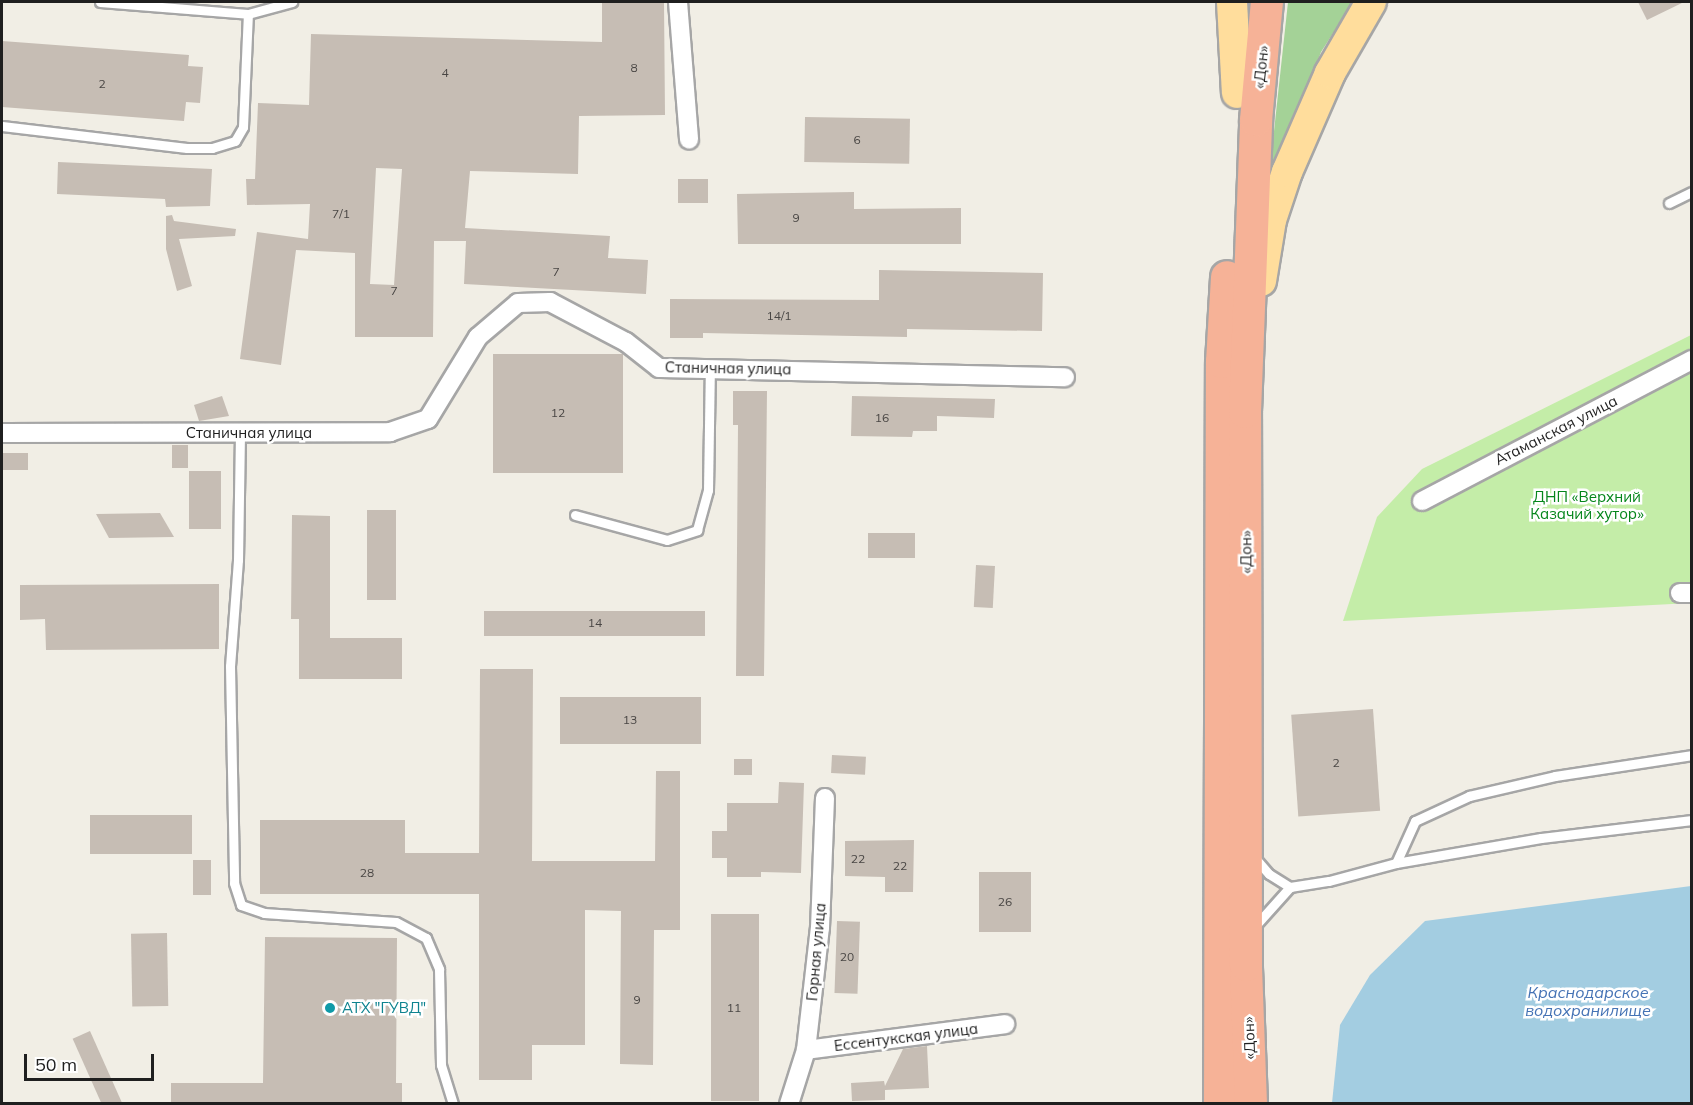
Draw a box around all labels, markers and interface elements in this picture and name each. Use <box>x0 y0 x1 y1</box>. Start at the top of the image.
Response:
street label: «Дон» <box>1250 45 1272 89</box>
house number: 8 <box>630 61 638 75</box>
house number: 4 <box>441 66 449 80</box>
house number: 2 <box>98 77 106 91</box>
house number: 6 <box>853 133 861 147</box>
house number: 7/1 <box>332 207 350 221</box>
house number: 9 <box>792 211 800 225</box>
house number: 7 <box>552 265 560 279</box>
house number: 7 <box>390 284 398 298</box>
house number: 14/1 <box>766 309 792 323</box>
street label: Станичная улица <box>665 358 791 378</box>
street label: Атаманская улица <box>1492 391 1620 469</box>
house number: 12 <box>551 406 565 420</box>
house number: 16 <box>875 411 889 425</box>
street label: Станичная улица <box>186 424 312 442</box>
park label: ДНП «Верхний Казачий хутор» <box>1530 487 1644 522</box>
street label: «Дон» <box>1237 530 1255 574</box>
house number: 14 <box>588 616 602 630</box>
house number: 13 <box>623 713 637 727</box>
house number: 2 <box>1332 756 1340 770</box>
house number: 22 <box>851 852 865 866</box>
house number: 22 <box>893 859 907 873</box>
house number: 28 <box>360 866 374 880</box>
house number: 26 <box>998 895 1012 909</box>
street label: Горная улица <box>803 902 829 1002</box>
house number: 20 <box>840 950 854 964</box>
water label: Краснодарское водохранилище <box>1525 982 1651 1020</box>
house number: 9 <box>633 993 641 1007</box>
place label: АТХ "ГУВД" <box>342 999 426 1017</box>
marker: АТХ "ГУВД" <box>323 1001 337 1015</box>
house number: 11 <box>727 1001 741 1015</box>
street label: «Дон» <box>1239 1016 1259 1060</box>
street label: Ессентукская улица <box>833 1019 979 1055</box>
scale bar <box>27 1042 158 1080</box>
text: 50 m <box>35 1053 77 1076</box>

